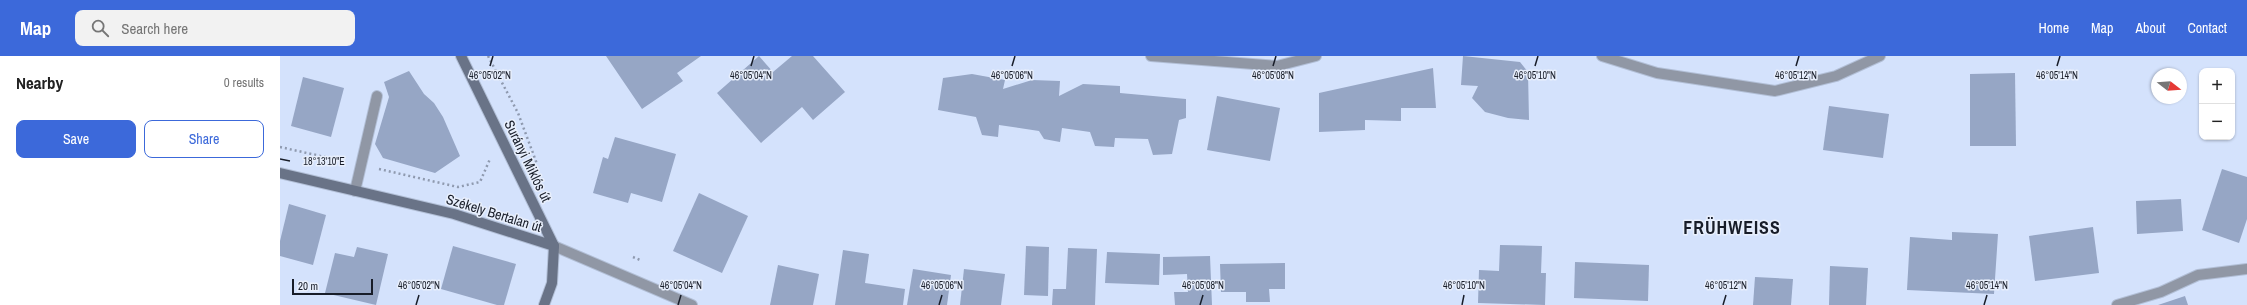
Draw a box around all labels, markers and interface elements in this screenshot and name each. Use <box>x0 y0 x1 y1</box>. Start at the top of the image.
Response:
search box <box>75 10 355 46</box>
text: Map <box>20 15 51 41</box>
icon: search <box>89 17 111 39</box>
text: Search here <box>121 18 188 39</box>
text: Home <box>2038 19 2069 37</box>
text: Map <box>2091 19 2113 37</box>
text: About <box>2135 19 2165 37</box>
text: Contact <box>2187 19 2227 37</box>
north arrow <box>2151 68 2187 104</box>
map controls <box>2199 68 2235 140</box>
button: + <box>2199 68 2235 104</box>
text: 46°05'02"N <box>469 69 511 82</box>
text: 46°05'04"N <box>730 69 772 82</box>
text: 46°05'06"N <box>991 69 1033 82</box>
text: 46°05'08"N <box>1252 69 1294 82</box>
text: 46°05'10"N <box>1514 69 1556 82</box>
text: 46°05'12"N <box>1775 69 1817 82</box>
text: 46°05'14"N <box>2036 69 2078 82</box>
text: Nearby <box>16 71 63 94</box>
text: 0 results <box>224 74 264 91</box>
button: − <box>2199 104 2235 140</box>
street label: Surányi Miklós út <box>500 117 556 205</box>
button: Save <box>16 120 136 158</box>
button: Share <box>144 120 264 158</box>
text: 18°13'10"E <box>303 155 345 168</box>
street label: Székely Bertalan út <box>444 190 544 236</box>
district label: FRÜHWEISS <box>1683 215 1781 240</box>
scale bar <box>292 277 373 296</box>
text: 20 m <box>298 279 318 293</box>
text: 46°05'02"N <box>398 279 440 292</box>
text: 46°05'04"N <box>660 279 702 292</box>
text: 46°05'06"N <box>921 279 963 292</box>
text: 46°05'08"N <box>1182 279 1224 292</box>
text: 46°05'10"N <box>1443 279 1485 292</box>
text: 46°05'12"N <box>1705 279 1747 292</box>
text: 46°05'14"N <box>1966 279 2008 292</box>

